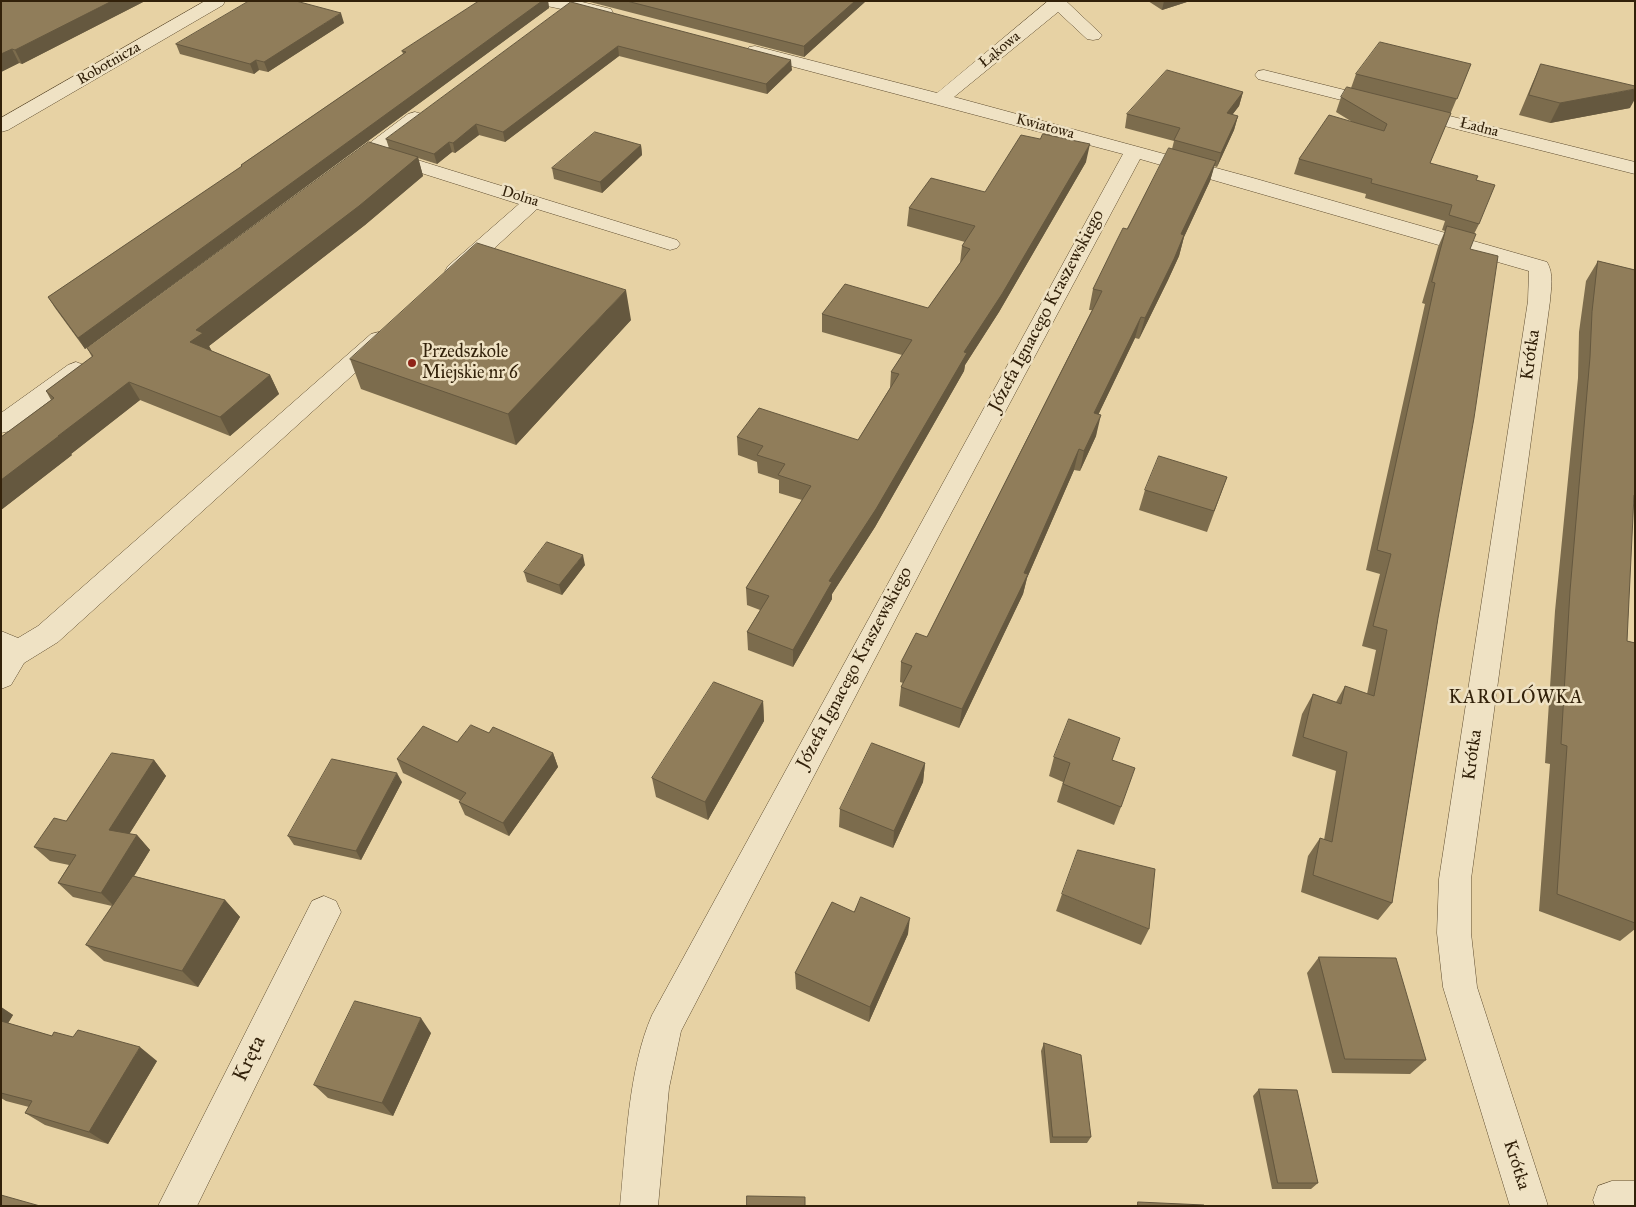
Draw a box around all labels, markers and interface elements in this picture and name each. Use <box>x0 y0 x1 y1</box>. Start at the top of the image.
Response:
street label: Łąkowa <box>976 28 1024 72</box>
street label: Robotnicza <box>74 39 144 89</box>
street label: Kwiatowa <box>1014 111 1076 143</box>
street label: Ładna <box>1458 115 1500 141</box>
street label: Dolna <box>499 183 541 211</box>
street label: Józefa Ignacego Kraszewskiego <box>985 206 1109 416</box>
street label: Krótka <box>1517 328 1545 382</box>
place label: Przedszkole Miejskie nr 6 <box>422 342 518 384</box>
marker: Przedszkole Miejskie nr 6 <box>406 357 418 369</box>
street label: Józefa Ignacego Kraszewskiego <box>793 563 917 773</box>
district label: KAROLÓWKA <box>1447 687 1585 709</box>
street label: Krótka <box>1459 728 1487 782</box>
street label: Kręta <box>228 1032 272 1086</box>
street label: Krótka <box>1498 1137 1534 1193</box>

